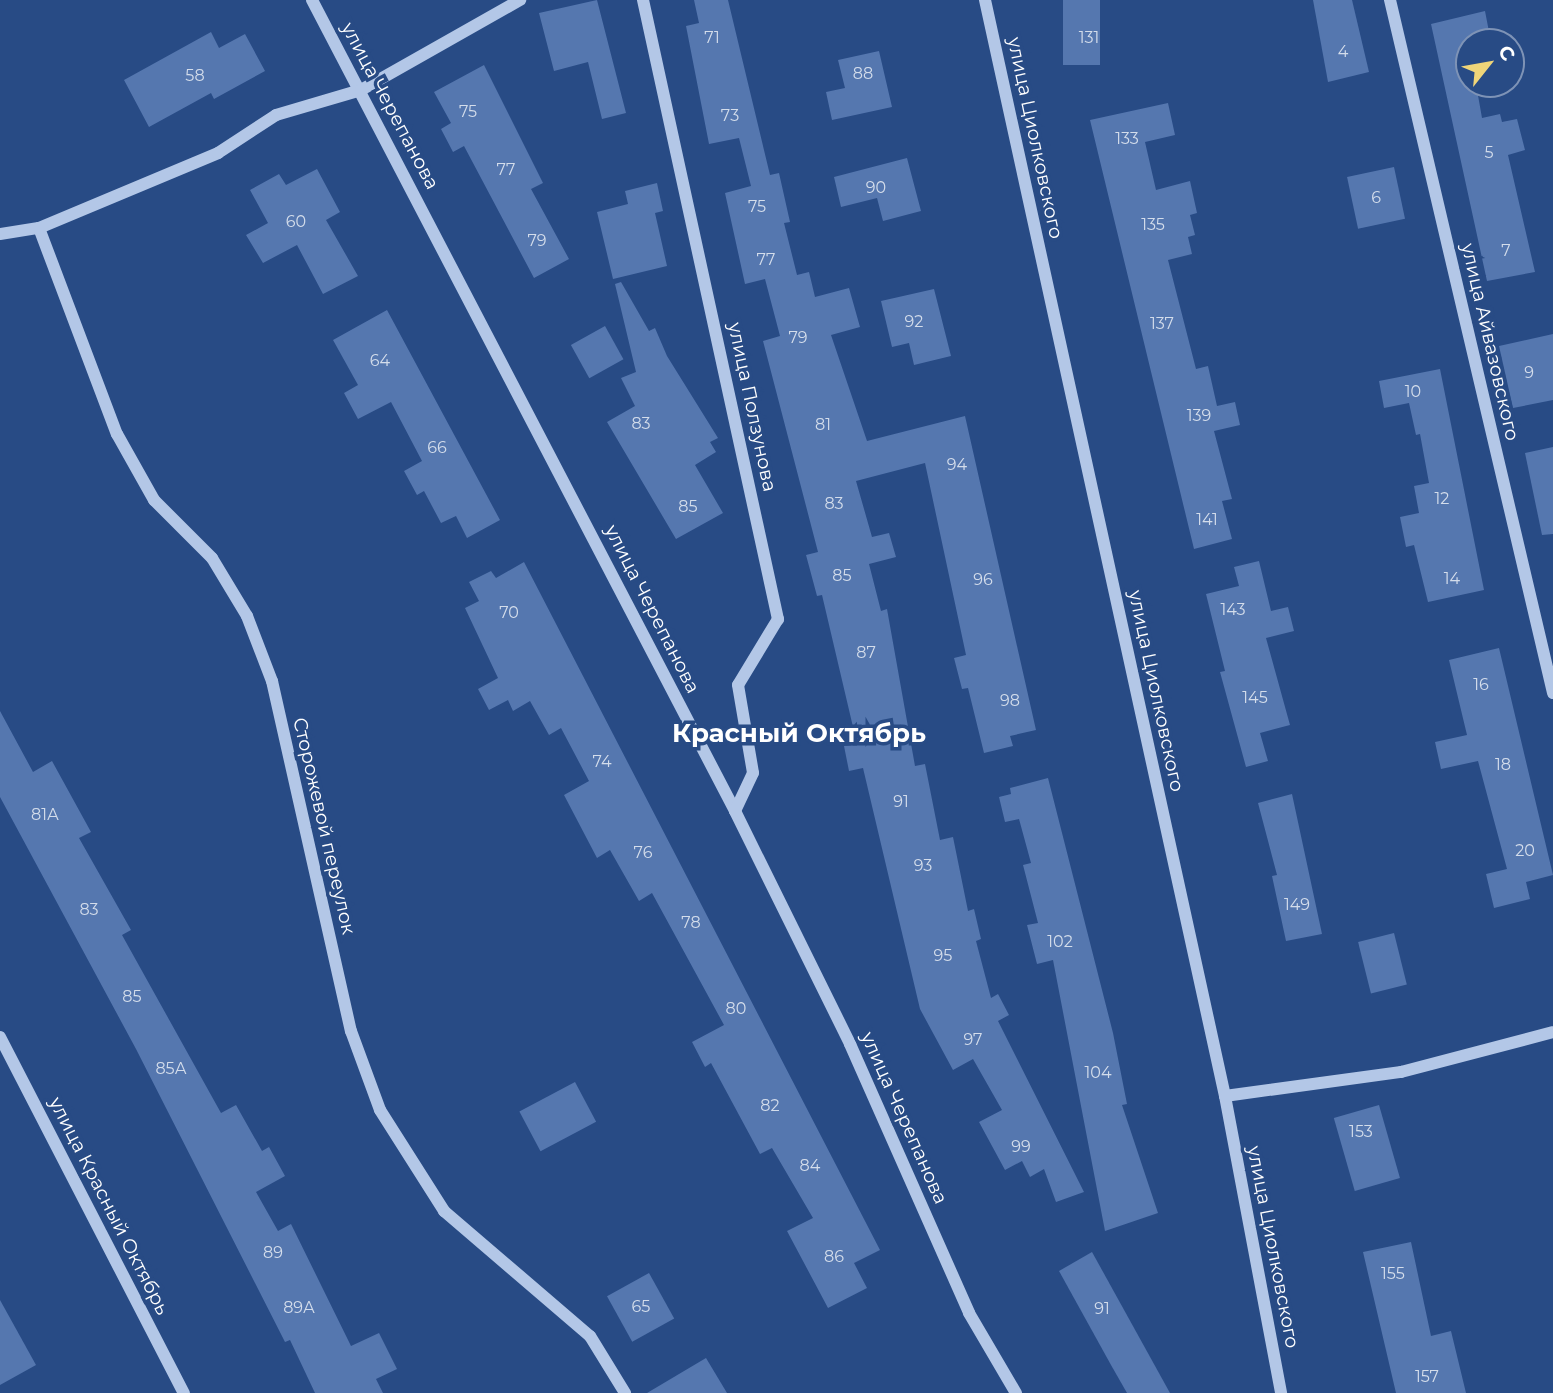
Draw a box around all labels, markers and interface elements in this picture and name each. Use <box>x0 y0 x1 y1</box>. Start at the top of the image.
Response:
street label: улица Черепанова <box>336 19 444 193</box>
house number: 71 <box>704 28 720 48</box>
house number: 131 <box>1079 28 1099 48</box>
north arrow <box>1455 28 1525 98</box>
street label: улица Циолковского <box>1002 35 1068 241</box>
text: С <box>1493 41 1520 65</box>
house number: 4 <box>1338 42 1348 62</box>
house number: 88 <box>853 64 873 84</box>
house number: 58 <box>185 66 205 86</box>
house number: 75 <box>459 102 477 122</box>
house number: 73 <box>721 106 739 126</box>
house number: 133 <box>1115 129 1139 149</box>
house number: 5 <box>1484 143 1494 163</box>
house number: 77 <box>497 160 515 180</box>
house number: 90 <box>866 178 886 198</box>
house number: 6 <box>1371 188 1381 208</box>
house number: 75 <box>748 197 766 217</box>
house number: 60 <box>286 212 306 232</box>
house number: 135 <box>1141 215 1165 235</box>
house number: 79 <box>527 231 547 251</box>
street label: улица Айвазовского <box>1456 241 1524 443</box>
house number: 7 <box>1501 241 1511 261</box>
house number: 77 <box>757 250 775 270</box>
house number: 92 <box>905 312 923 332</box>
house number: 137 <box>1150 314 1174 334</box>
street label: улица Ползунова <box>723 320 781 494</box>
house number: 79 <box>788 328 808 348</box>
house number: 64 <box>370 351 390 371</box>
house number: 9 <box>1524 363 1534 383</box>
house number: 10 <box>1405 382 1421 402</box>
house number: 139 <box>1187 406 1211 426</box>
house number: 83 <box>631 414 651 434</box>
house number: 81 <box>815 415 831 435</box>
house number: 66 <box>427 438 447 458</box>
house number: 94 <box>947 455 967 475</box>
house number: 12 <box>1435 489 1449 509</box>
house number: 83 <box>824 494 844 514</box>
house number: 85 <box>678 497 698 517</box>
house number: 141 <box>1196 510 1218 530</box>
street label: улица Черепанова <box>600 521 704 697</box>
house number: 85 <box>832 566 852 586</box>
house number: 14 <box>1444 569 1460 589</box>
house number: 96 <box>973 570 993 590</box>
street label: улица Циолковского <box>1123 588 1189 794</box>
house number: 143 <box>1220 600 1246 620</box>
house number: 70 <box>499 603 519 623</box>
house number: 87 <box>856 643 876 663</box>
house number: 16 <box>1473 675 1489 695</box>
house number: 145 <box>1242 688 1268 708</box>
house number: 98 <box>1000 691 1020 711</box>
street label: Сторожевой переулок <box>288 715 360 937</box>
district label: Красный Октябрь <box>672 718 926 750</box>
house number: 74 <box>593 752 611 772</box>
house number: 18 <box>1495 755 1511 775</box>
house number: 91 <box>893 792 909 812</box>
house number: 81А <box>31 805 59 825</box>
house number: 20 <box>1515 841 1535 861</box>
house number: 76 <box>634 843 652 863</box>
house number: 93 <box>914 856 932 876</box>
house number: 149 <box>1284 895 1310 915</box>
house number: 83 <box>79 900 99 920</box>
house number: 78 <box>681 913 701 933</box>
house number: 102 <box>1047 932 1073 952</box>
house number: 95 <box>934 946 952 966</box>
house number: 85 <box>122 987 142 1007</box>
house number: 80 <box>726 999 746 1019</box>
street label: улица Черепанова <box>856 1028 952 1208</box>
house number: 97 <box>963 1030 983 1050</box>
house number: 85А <box>155 1059 187 1079</box>
house number: 104 <box>1085 1063 1111 1083</box>
street label: улица Красный Октябрь <box>44 1093 174 1319</box>
house number: 82 <box>760 1096 780 1116</box>
house number: 153 <box>1349 1122 1373 1142</box>
house number: 99 <box>1011 1137 1031 1157</box>
street label: улица Циолковского <box>1242 1144 1304 1350</box>
house number: 84 <box>800 1156 820 1176</box>
house number: 89 <box>263 1243 283 1263</box>
house number: 86 <box>824 1247 844 1267</box>
house number: 155 <box>1381 1264 1405 1284</box>
house number: 65 <box>632 1297 650 1317</box>
house number: 89А <box>283 1298 315 1318</box>
house number: 91 <box>1094 1299 1110 1319</box>
house number: 157 <box>1415 1367 1439 1387</box>

